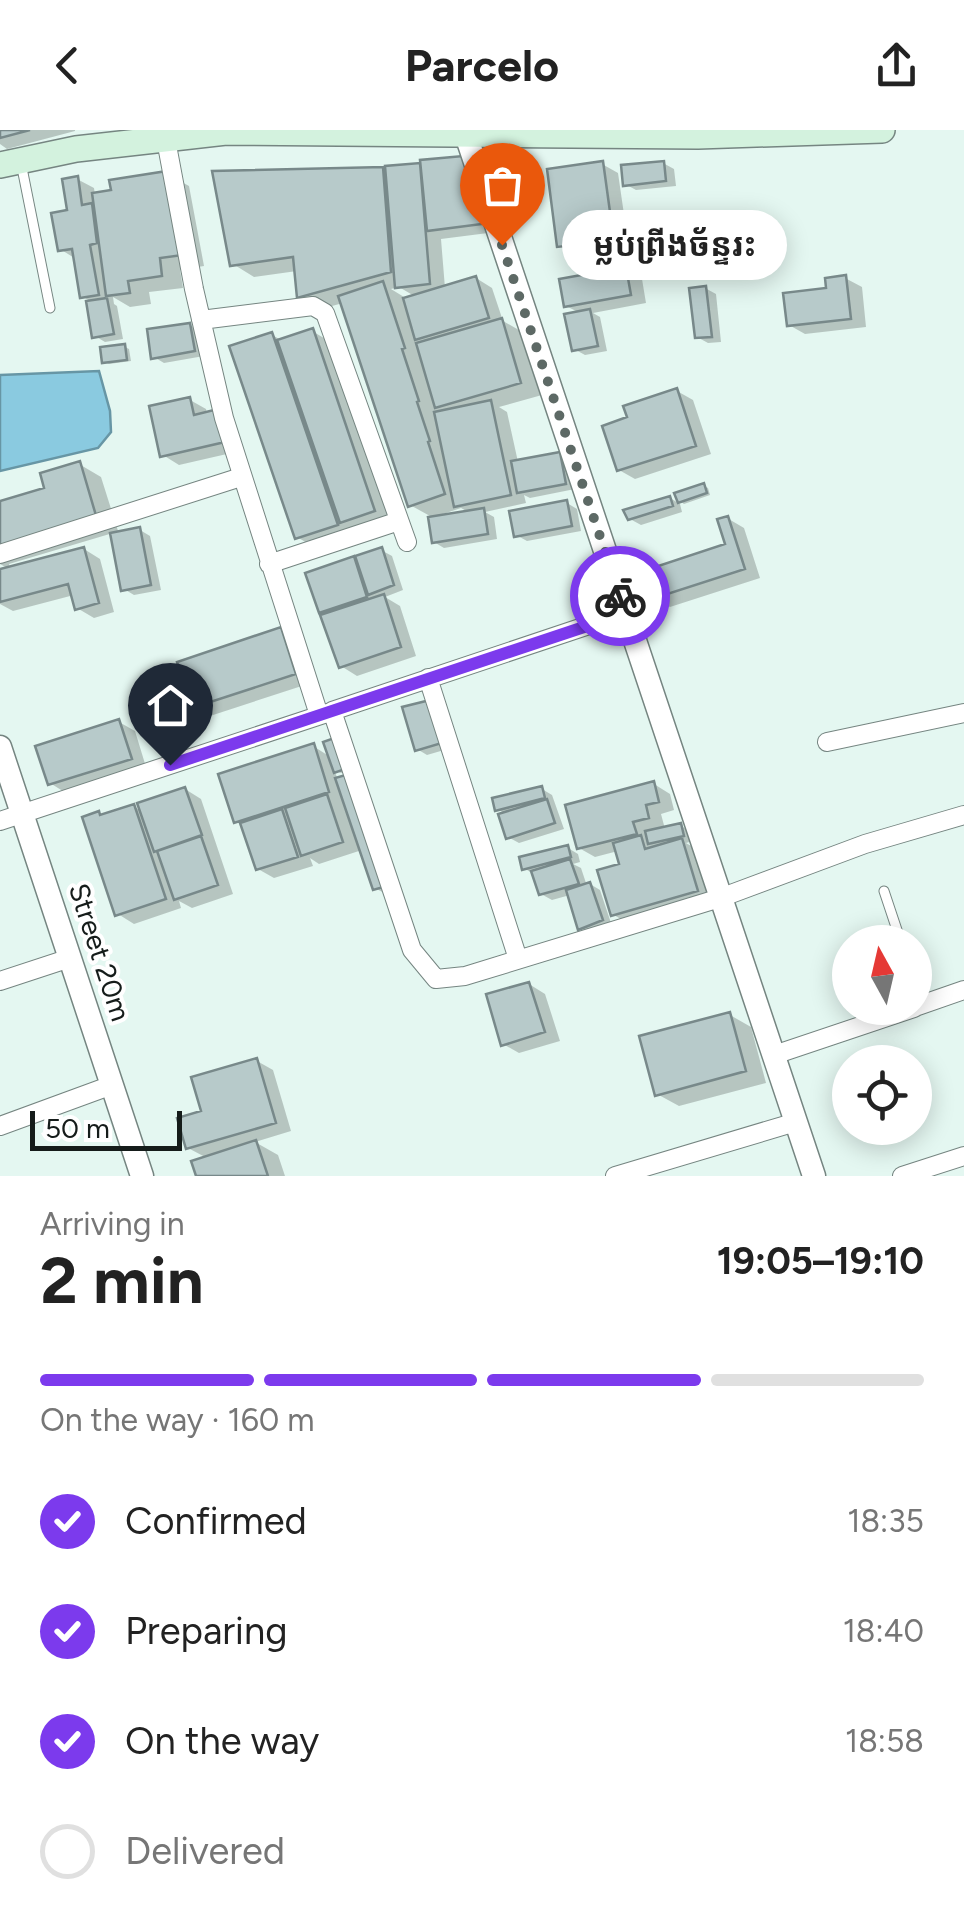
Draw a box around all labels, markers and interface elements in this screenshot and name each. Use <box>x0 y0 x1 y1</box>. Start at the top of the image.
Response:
icon: back <box>40 38 95 93</box>
text: Parcelo <box>405 38 559 92</box>
icon: share <box>869 38 924 93</box>
pin <box>460 143 545 246</box>
icon: bag <box>475 158 530 213</box>
callout: ម្លប់ព្រីងច័ន្ទរះ <box>562 210 787 280</box>
text: ម្លប់ព្រីងច័ន្ទរះ <box>593 226 756 264</box>
courier <box>570 546 670 646</box>
icon: bike <box>593 569 648 624</box>
pin <box>128 663 213 766</box>
icon: home <box>143 678 198 733</box>
street label: Street 20m <box>62 879 138 1025</box>
north arrow <box>832 925 932 1025</box>
map controls <box>832 925 932 1145</box>
button: locate <box>832 1045 932 1145</box>
scale bar <box>30 1106 182 1150</box>
text: 50 m <box>45 1111 110 1145</box>
text: Arriving in <box>40 1205 185 1243</box>
text: 19:05–19:10 <box>717 1238 924 1284</box>
text: 2 min <box>40 1241 204 1319</box>
text: On the way · 160 m <box>40 1401 314 1439</box>
icon: check <box>40 1494 95 1549</box>
text: Confirmed <box>125 1498 307 1544</box>
text: 18:35 <box>847 1502 924 1540</box>
icon: check <box>40 1604 95 1659</box>
text: Preparing <box>125 1608 287 1654</box>
text: 18:40 <box>843 1612 924 1650</box>
icon: check <box>40 1714 95 1769</box>
text: On the way <box>125 1718 319 1764</box>
text: 18:58 <box>845 1722 924 1760</box>
text: Delivered <box>125 1828 285 1874</box>

